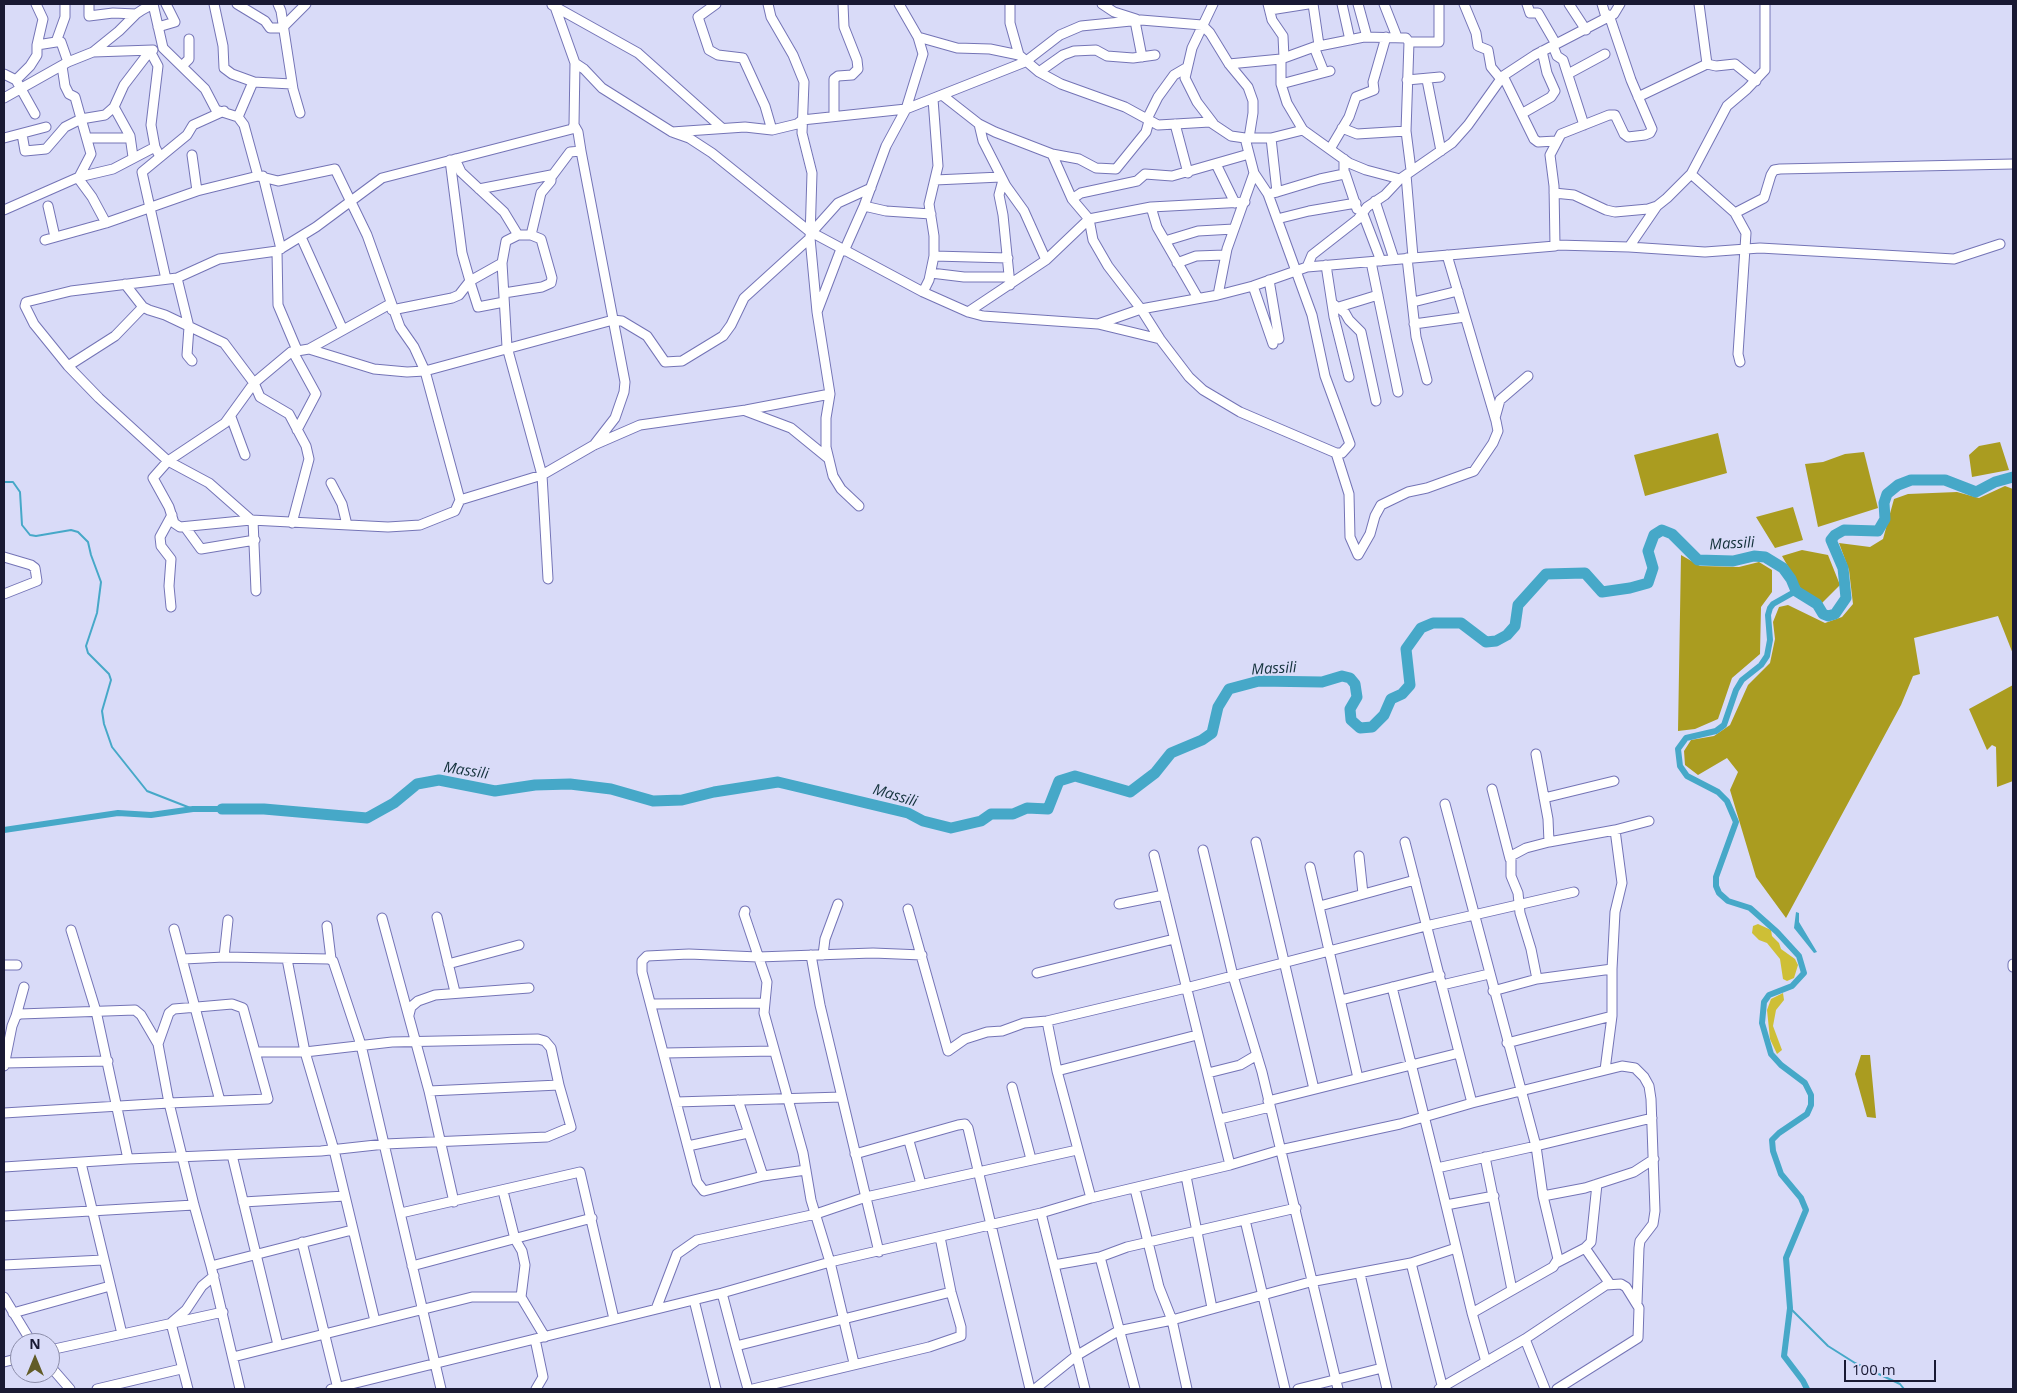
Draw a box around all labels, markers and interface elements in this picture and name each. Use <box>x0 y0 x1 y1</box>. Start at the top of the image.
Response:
water label: Massili <box>1709 534 1755 554</box>
water label: Massili <box>1251 659 1297 679</box>
water label: Massili <box>442 759 490 783</box>
water label: Massili <box>871 781 919 811</box>
north arrow <box>10 1333 60 1383</box>
text: N <box>29 1334 41 1353</box>
scale bar <box>1847 1350 1940 1382</box>
text: 100 m <box>1852 1359 1896 1379</box>

